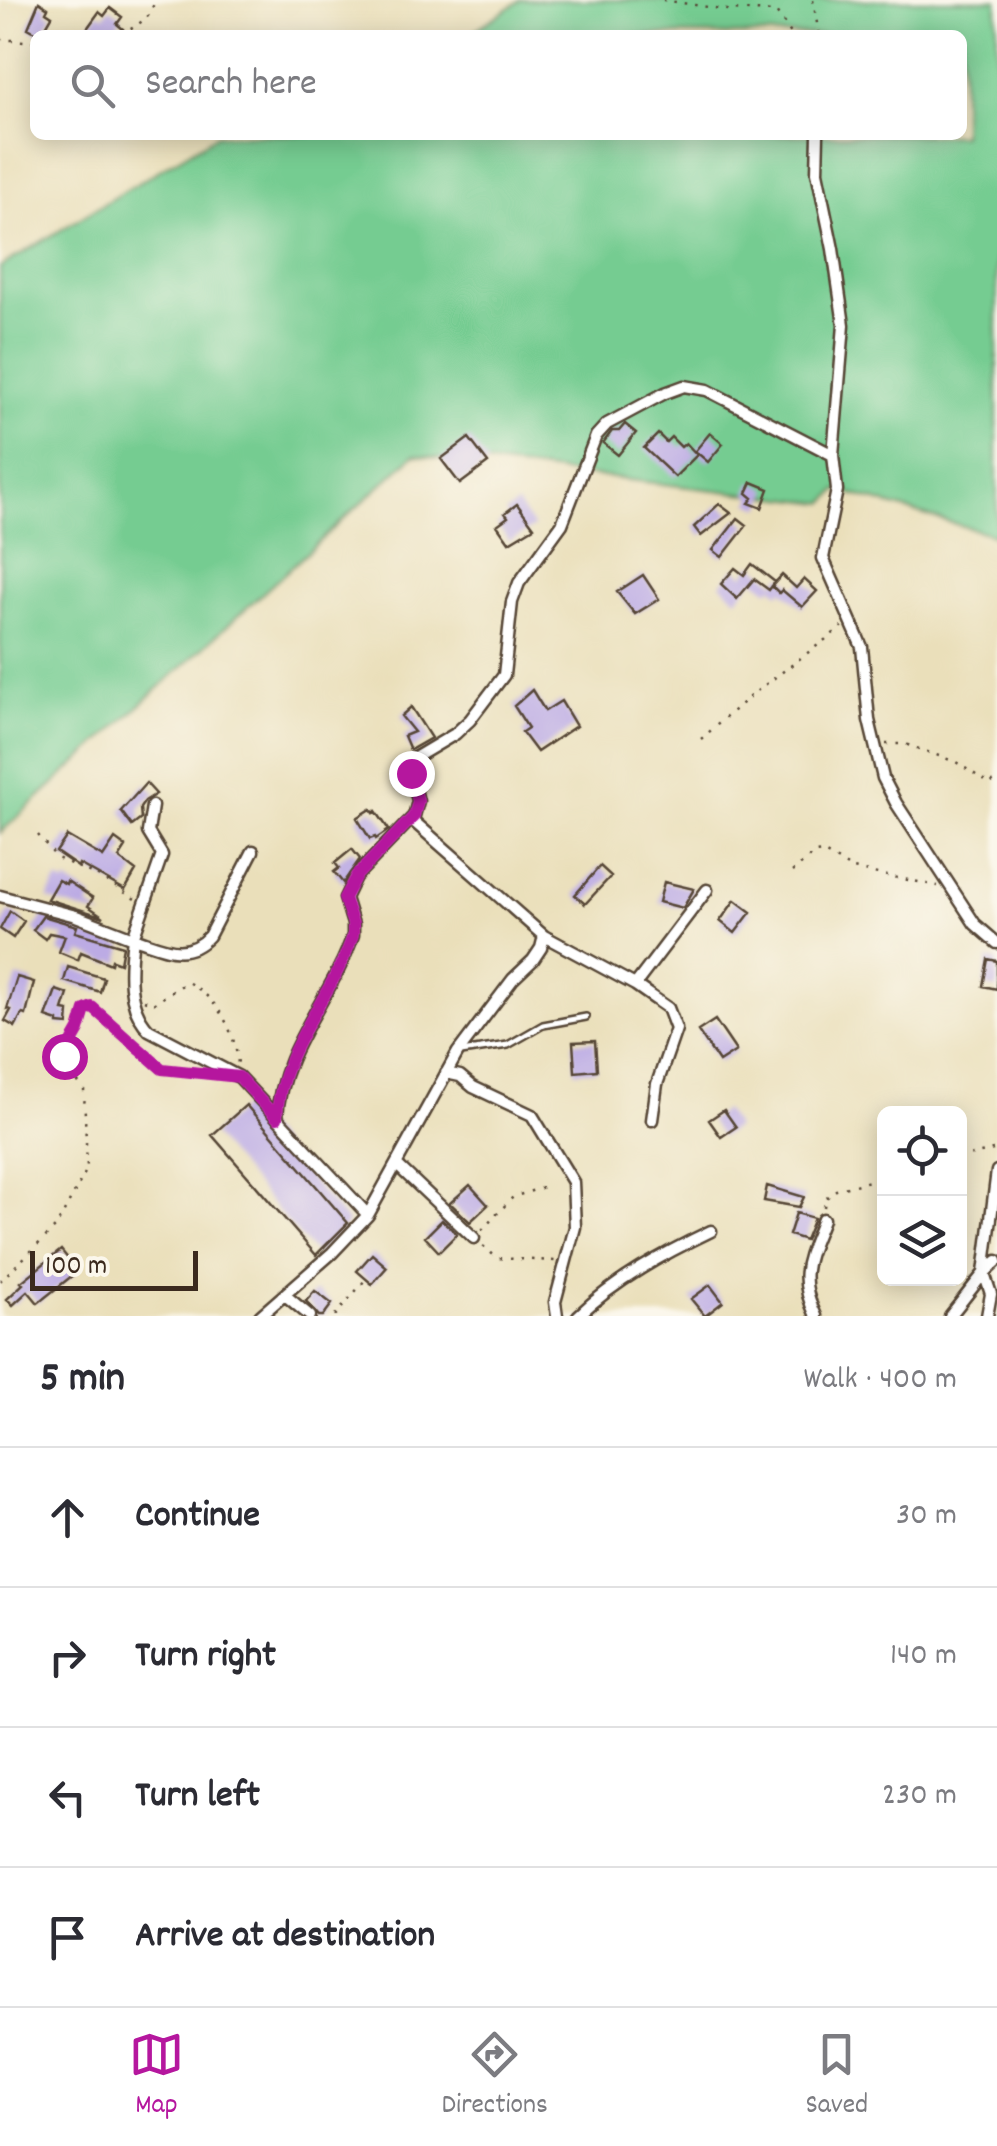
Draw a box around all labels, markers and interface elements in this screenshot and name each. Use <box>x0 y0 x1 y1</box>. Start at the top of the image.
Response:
search box <box>30 30 967 140</box>
icon: search <box>65 58 120 113</box>
text: Search here <box>145 58 317 113</box>
route end <box>389 751 435 797</box>
route start <box>42 1034 88 1080</box>
map controls <box>877 1106 967 1286</box>
button: locate <box>877 1106 967 1196</box>
button: layers <box>877 1196 967 1286</box>
scale bar <box>30 1246 198 1290</box>
text: 100 m <box>45 1248 107 1288</box>
text: 5 min <box>40 1351 125 1411</box>
text: Walk · 400 m <box>803 1358 957 1404</box>
icon: ahead <box>40 1490 95 1545</box>
text: Continue <box>135 1490 260 1545</box>
text: 30 m <box>896 1494 957 1540</box>
icon: right <box>40 1630 95 1685</box>
text: Turn right <box>135 1630 276 1685</box>
text: 140 m <box>890 1634 957 1680</box>
icon: left <box>40 1770 95 1825</box>
text: Turn left <box>135 1770 260 1825</box>
text: 230 m <box>882 1774 957 1820</box>
icon: arrive <box>40 1910 95 1965</box>
text: Arrive at destination <box>135 1910 435 1965</box>
tab: Map <box>129 2027 184 2127</box>
tab: Directions <box>442 2027 548 2127</box>
tab: Saved <box>806 2027 868 2127</box>

